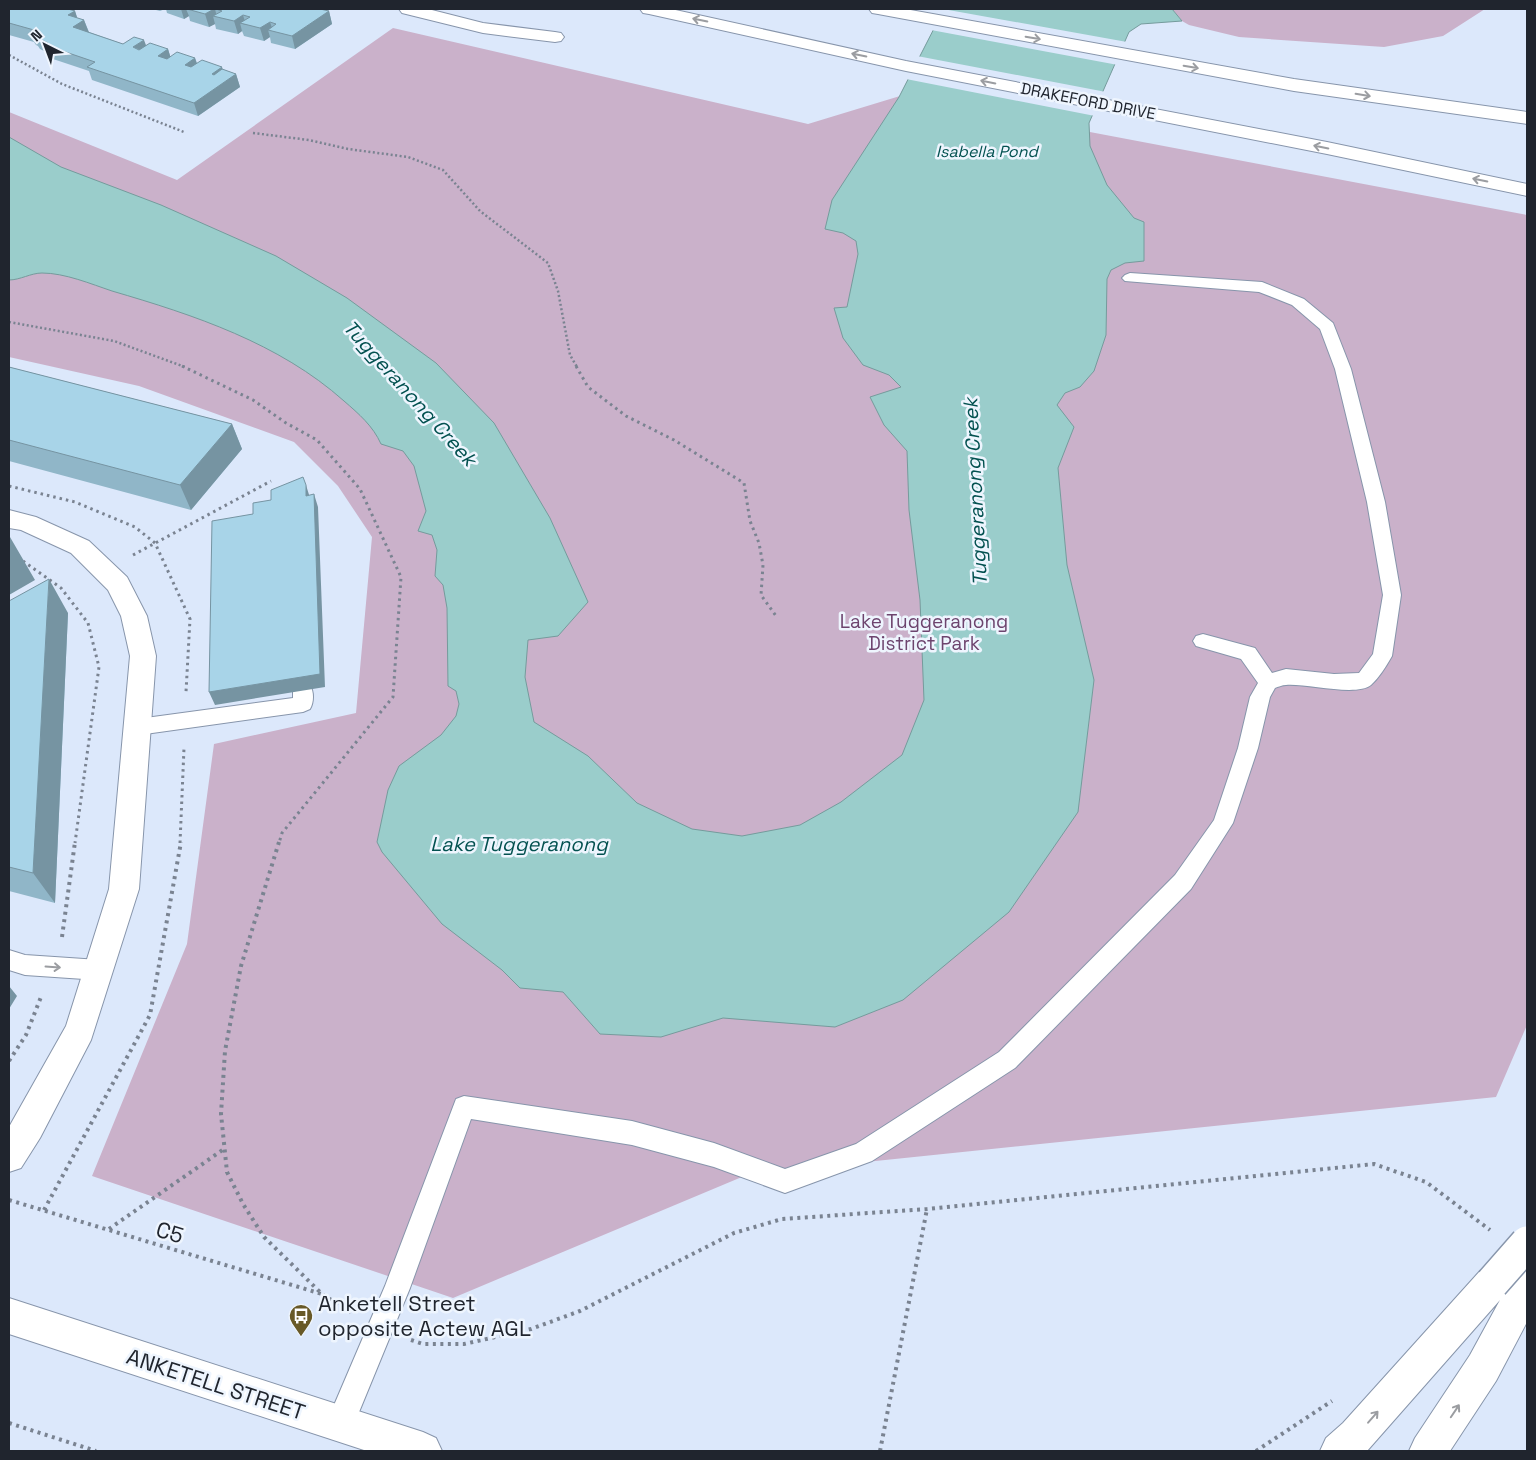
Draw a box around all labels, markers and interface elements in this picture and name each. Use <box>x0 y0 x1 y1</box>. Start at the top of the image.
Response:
one-way arrow <box>692 15 708 24</box>
north arrow <box>20 20 70 70</box>
text: N <box>27 26 46 45</box>
one-way arrow <box>1025 34 1041 44</box>
one-way arrow <box>851 50 867 59</box>
one-way arrow <box>1182 62 1198 72</box>
one-way arrow <box>981 76 997 86</box>
street label: DRAKEFORD DRIVE <box>1019 78 1157 124</box>
one-way arrow <box>1354 90 1370 100</box>
water label: Isabella Pond <box>936 141 1040 162</box>
one-way arrow <box>1313 142 1329 151</box>
one-way arrow <box>1472 175 1488 185</box>
water label: Tuggeranong Creek <box>337 314 484 473</box>
water label: Tuggeranong Creek <box>957 395 993 587</box>
park label: Lake Tuggeranong District Park <box>840 609 1008 656</box>
water label: Lake Tuggeranong <box>430 831 609 857</box>
one-way arrow <box>45 962 61 971</box>
street label: C5 <box>153 1215 187 1249</box>
place label: Anketell Street opposite Actew AGL <box>318 1289 531 1342</box>
bus stop icon: Anketell Street opposite Actew AGL <box>288 1303 314 1337</box>
street label: ANKETELL STREET <box>123 1342 309 1426</box>
one-way arrow <box>1450 1404 1460 1418</box>
one-way arrow <box>1368 1410 1379 1423</box>

